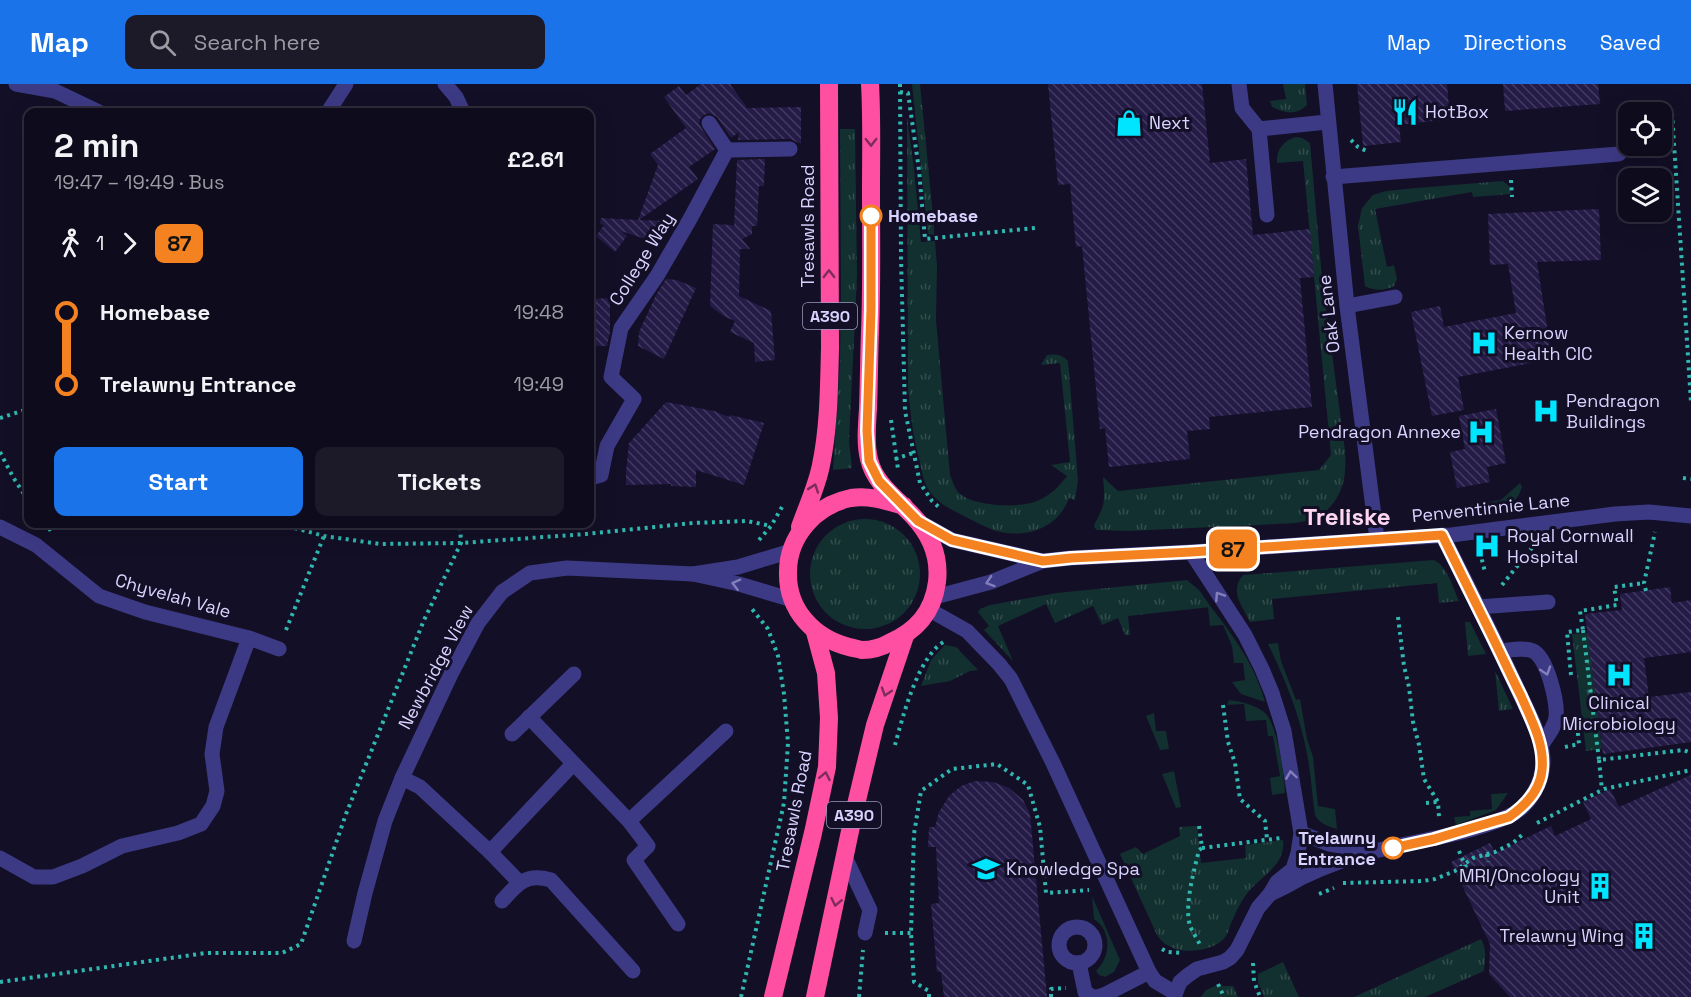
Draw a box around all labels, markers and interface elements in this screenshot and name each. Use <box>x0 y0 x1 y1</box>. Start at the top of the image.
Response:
search box <box>125 15 545 69</box>
text: Map <box>30 24 89 60</box>
icon: search <box>146 26 179 59</box>
text: Search here <box>194 28 321 56</box>
text: Map <box>1387 29 1431 56</box>
text: Directions <box>1464 29 1567 56</box>
text: Saved <box>1600 29 1661 56</box>
restaurant icon: HotBox <box>1390 97 1420 127</box>
place label: HotBox <box>1425 100 1489 123</box>
map controls <box>1618 102 1672 222</box>
button: locate <box>1618 102 1672 156</box>
shop icon: Next <box>1114 108 1144 138</box>
place label: Next <box>1149 111 1190 134</box>
text: 2 min <box>54 125 139 167</box>
one-way arrow <box>865 138 877 147</box>
text: £2.61 <box>507 145 564 173</box>
street label: Tresawls Road <box>796 164 819 288</box>
button: layers <box>1618 168 1672 222</box>
text: 19:47 – 19:49 · Bus <box>54 169 225 195</box>
place label: Homebase <box>888 204 978 227</box>
marker: Homebase <box>860 205 882 227</box>
street label: College Way <box>604 208 679 310</box>
icon: walk <box>54 227 87 260</box>
icon: forward <box>113 227 146 260</box>
text: 1 <box>96 230 104 256</box>
text: 87 <box>167 230 191 257</box>
one-way arrow <box>823 269 836 278</box>
street label: Oak Lane <box>1312 274 1345 354</box>
text: Homebase <box>100 298 210 326</box>
text: 19:48 <box>513 299 564 325</box>
road number: A390 <box>803 303 857 329</box>
place label: Kernow Health CIC <box>1504 321 1593 365</box>
hospital icon: Kernow Health CIC <box>1469 328 1499 358</box>
text: Trelawny Entrance <box>100 370 297 398</box>
text: 19:49 <box>514 371 564 397</box>
place label: Pendragon Buildings <box>1566 389 1660 433</box>
hospital icon: Pendragon Buildings <box>1531 396 1561 426</box>
hospital icon: Pendragon Annexe <box>1466 417 1496 447</box>
place label: Pendragon Annexe <box>1298 420 1461 443</box>
button: Start <box>54 447 303 516</box>
button: Tickets <box>315 447 564 516</box>
one-way arrow <box>807 483 820 494</box>
street label: Penventinnie Lane <box>1411 488 1571 527</box>
district label: Treliske <box>1303 501 1391 532</box>
place label: Royal Cornwall Hospital <box>1507 524 1634 568</box>
line badge: 87 <box>1206 530 1260 568</box>
hospital icon: Royal Cornwall Hospital <box>1472 531 1502 561</box>
text: 87 <box>1221 536 1245 563</box>
street label: Chyvelah Vale <box>113 568 234 623</box>
one-way arrow <box>985 574 996 587</box>
one-way arrow <box>732 578 742 591</box>
one-way arrow <box>1215 592 1226 603</box>
street label: Newbridge View <box>393 600 478 733</box>
hospital icon: Clinical Microbiology <box>1604 660 1634 690</box>
one-way arrow <box>1539 665 1552 676</box>
one-way arrow <box>881 686 894 697</box>
place label: Clinical Microbiology <box>1562 691 1676 735</box>
street label: Tresawls Road <box>770 748 817 873</box>
one-way arrow <box>1286 770 1298 780</box>
one-way arrow <box>818 771 831 781</box>
road number: A390 <box>827 802 881 828</box>
place label: Trelawny Entrance <box>1298 826 1376 870</box>
marker: Trelawny Entrance <box>1382 837 1404 859</box>
school or university icon: Knowledge Spa <box>971 854 1001 884</box>
place label: Knowledge Spa <box>1006 857 1140 880</box>
place label: MRI/Oncology Unit <box>1459 864 1580 908</box>
building icon: MRI/Oncology Unit <box>1585 871 1615 901</box>
one-way arrow <box>830 896 843 906</box>
building icon: Trelawny Wing <box>1629 921 1659 951</box>
place label: Trelawny Wing <box>1500 924 1624 947</box>

